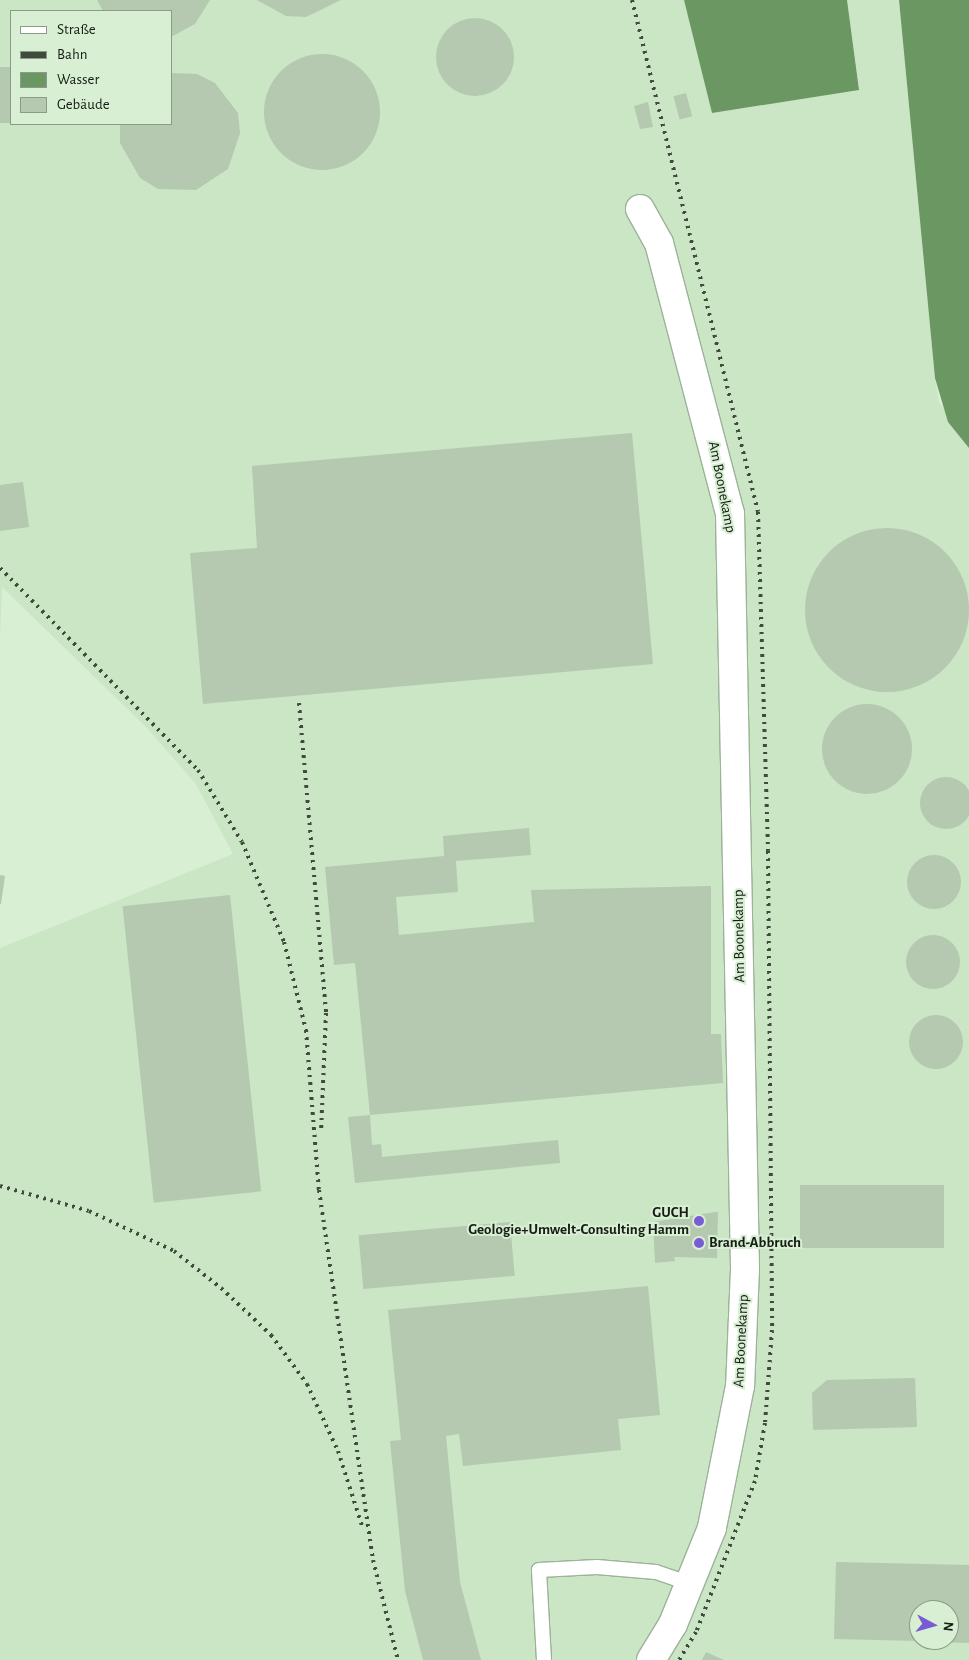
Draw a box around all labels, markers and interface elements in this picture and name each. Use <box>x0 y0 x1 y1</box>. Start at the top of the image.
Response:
legend <box>10 10 172 125</box>
text: Straße <box>57 22 96 37</box>
text: Bahn <box>57 47 87 62</box>
text: Wasser <box>57 72 99 87</box>
text: Gebäude <box>57 97 110 112</box>
street label: Am Boonekamp <box>704 440 740 534</box>
street label: Am Boonekamp <box>729 889 749 983</box>
place label: GUCH Geologie+Umwelt-Consulting Hamm <box>468 1203 689 1238</box>
marker: GUCH Geologie+Umwelt-Consulting Hamm <box>693 1215 705 1227</box>
place label: Brand-Abbruch <box>709 1234 801 1252</box>
marker: Brand-Abbruch <box>693 1237 705 1249</box>
street label: Am Boonekamp <box>730 1294 752 1388</box>
north arrow <box>909 1600 959 1650</box>
text: N <box>940 1621 955 1632</box>

